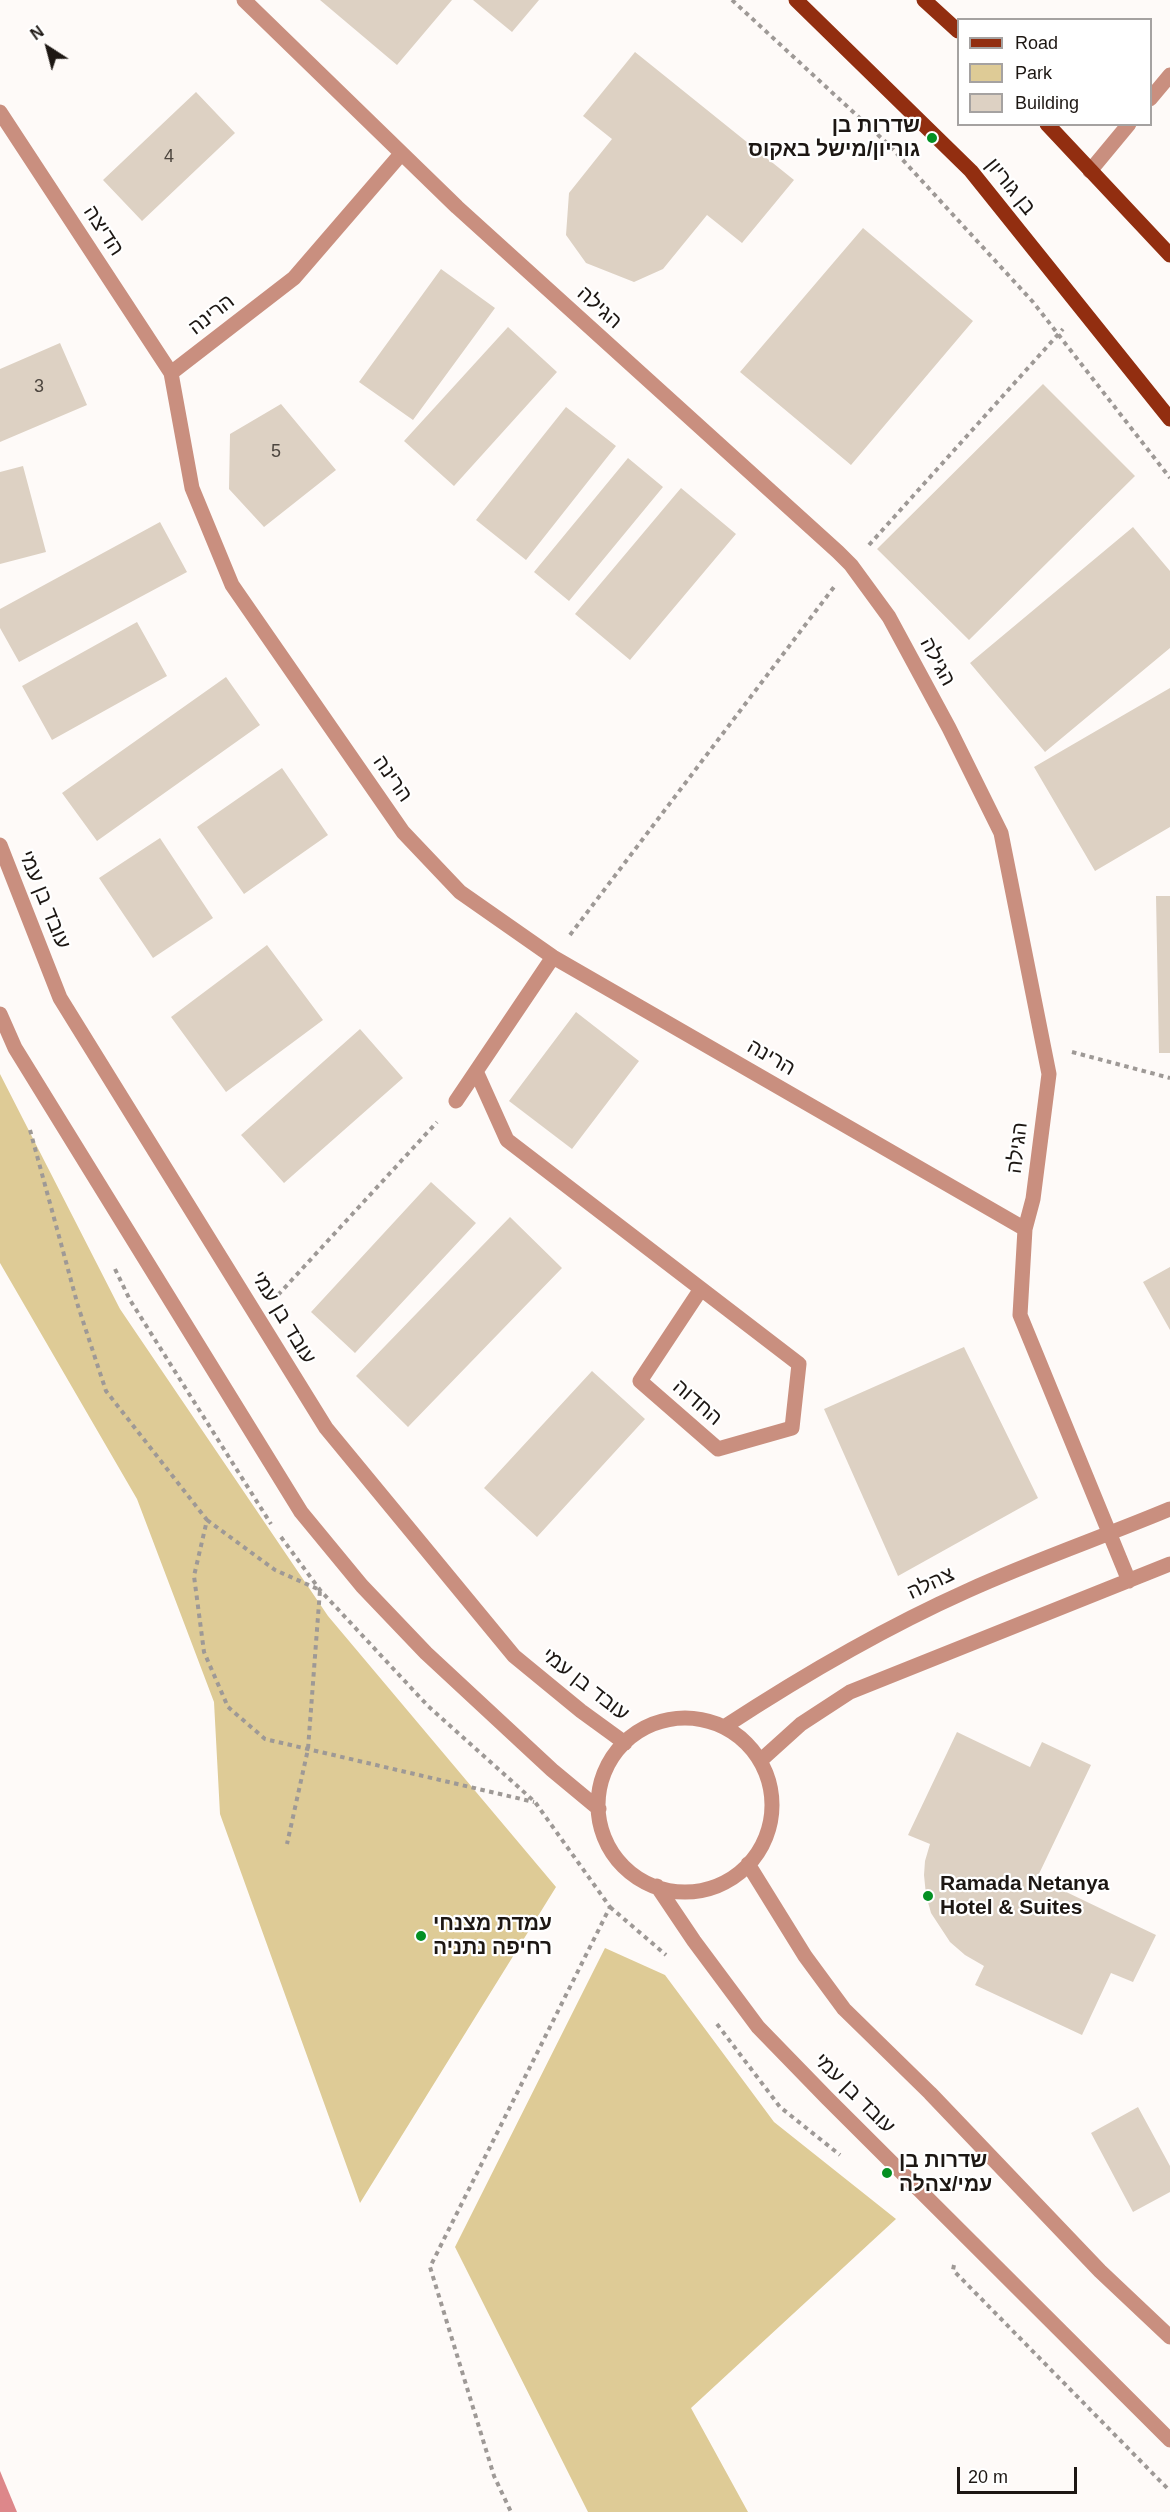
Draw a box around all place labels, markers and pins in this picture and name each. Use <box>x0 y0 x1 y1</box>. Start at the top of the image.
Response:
place label: שדרות בן גוריון/מישל באקוס <box>748 113 920 163</box>
marker: שדרות בן גוריון/מישל באקוס <box>925 131 939 145</box>
place label: Ramada Netanya Hotel & Suites <box>940 1871 1109 1921</box>
marker: Ramada Netanya Hotel & Suites <box>921 1889 935 1903</box>
place label: עמדת מצנחי רחיפה נתניה <box>433 1911 552 1961</box>
marker: עמדת מצנחי רחיפה נתניה <box>414 1929 428 1943</box>
place label: שדרות בן עמי/צהלה <box>899 2148 992 2198</box>
marker: שדרות בן עמי/צהלה <box>880 2166 894 2180</box>

